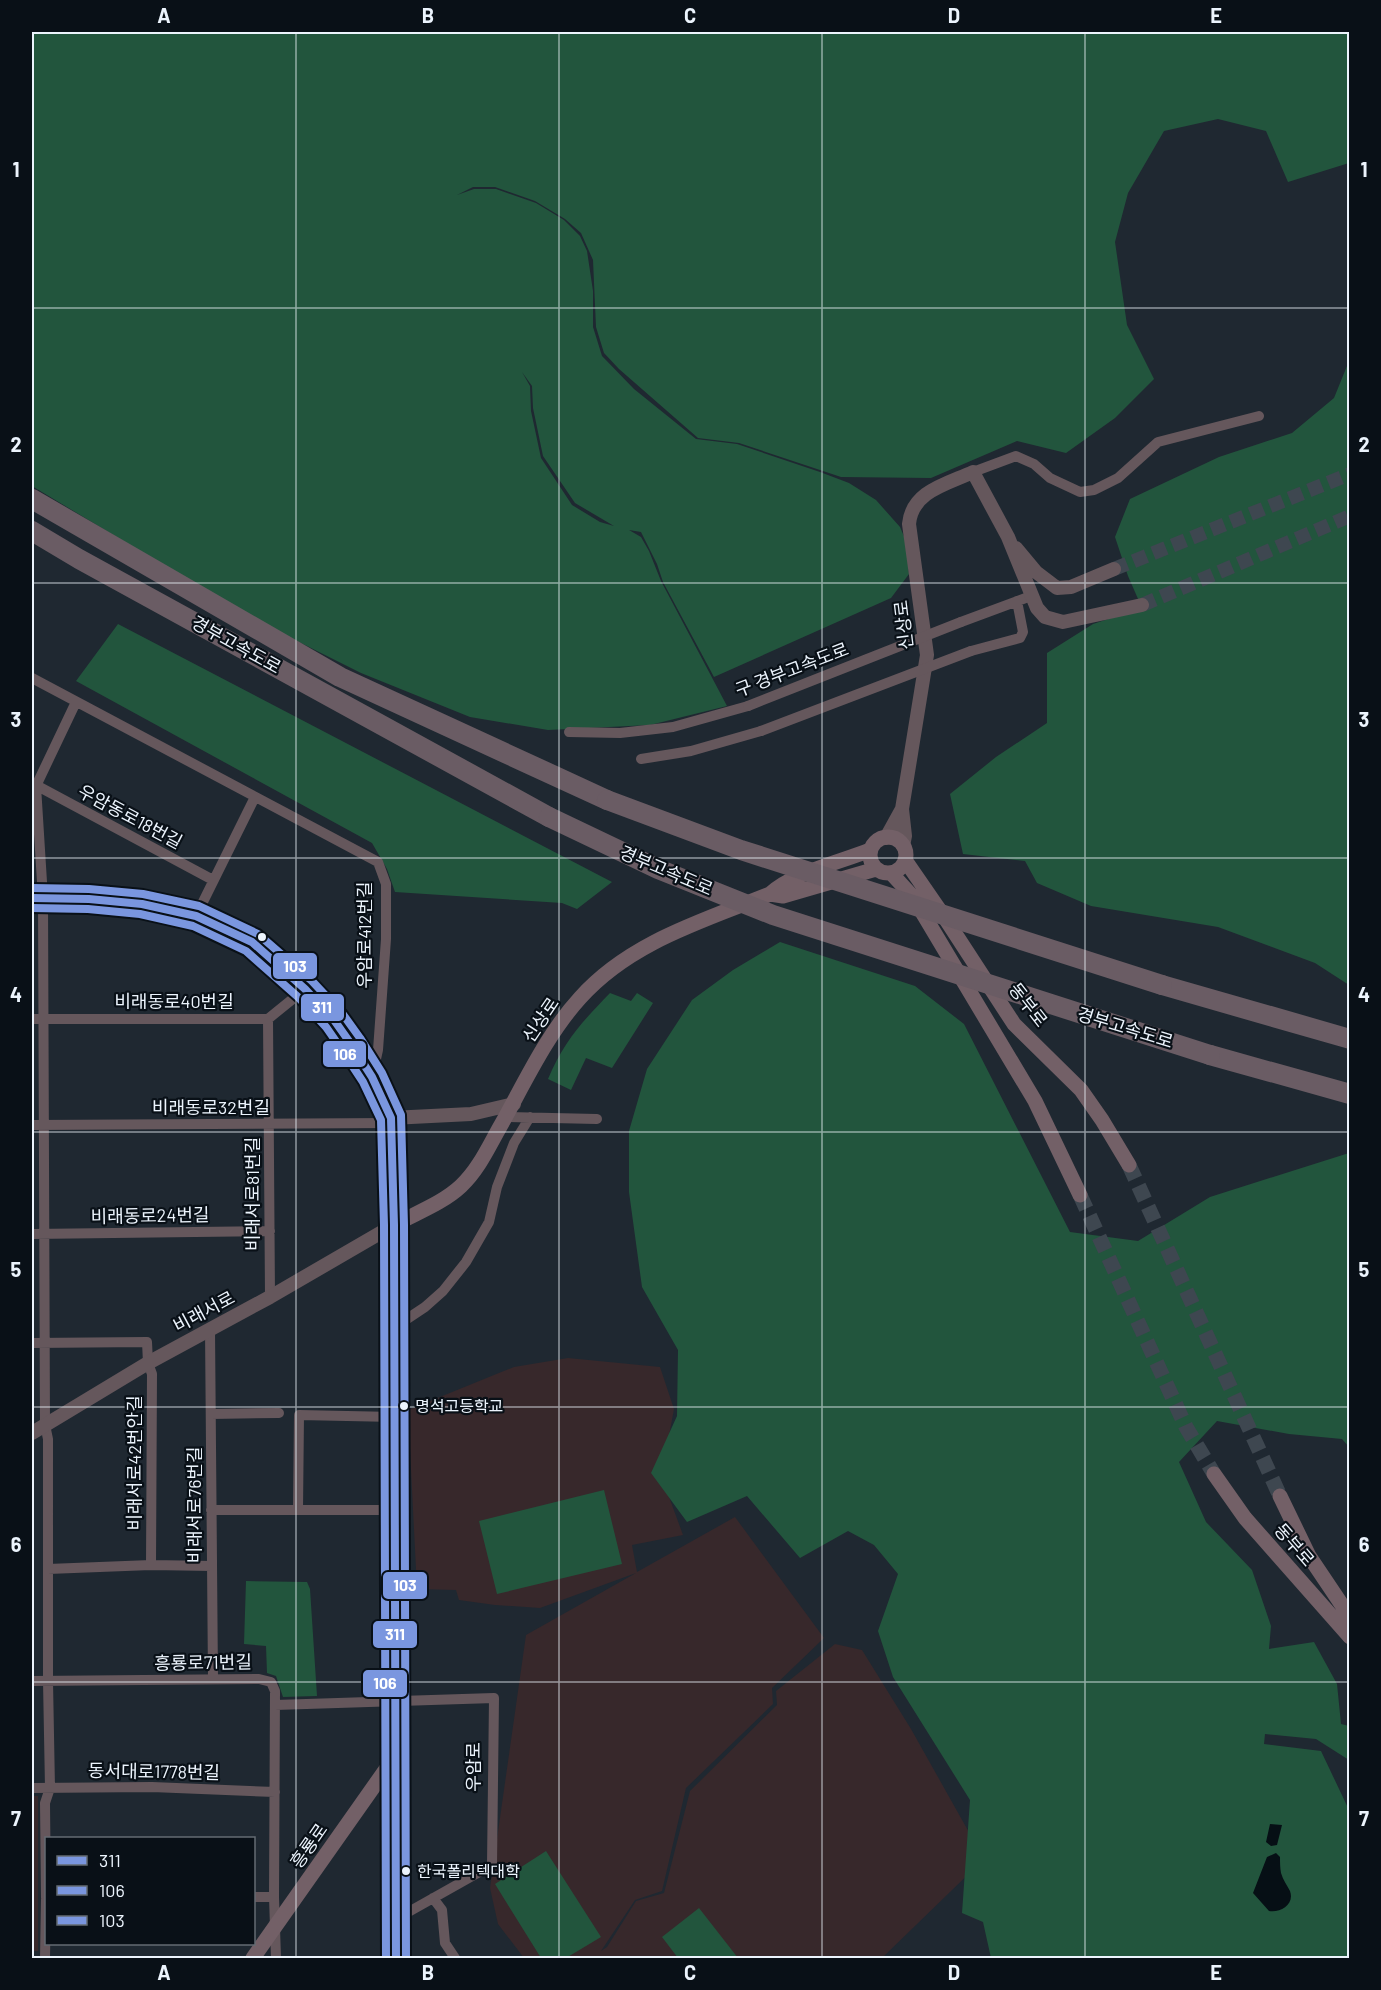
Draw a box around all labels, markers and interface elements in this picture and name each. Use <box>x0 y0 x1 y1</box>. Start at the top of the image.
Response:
text: A <box>157 3 171 27</box>
text: B <box>422 3 434 27</box>
text: C <box>684 3 696 27</box>
text: D <box>948 3 960 27</box>
text: E <box>1210 3 1222 27</box>
text: 1 <box>12 157 20 181</box>
text: 1 <box>1360 157 1368 181</box>
text: 2 <box>10 432 22 456</box>
text: 2 <box>1358 432 1370 456</box>
street label: 신상로 <box>889 599 917 651</box>
street label: 경부고속도로 <box>188 610 285 678</box>
street label: 구 경부고속도로 <box>732 637 851 701</box>
text: 3 <box>11 707 21 731</box>
text: 3 <box>1359 707 1369 731</box>
street label: 우암동로18번길 <box>75 779 186 853</box>
street label: 경부고속도로 <box>616 841 716 900</box>
street label: 우암로412번길 <box>353 881 375 989</box>
unlabelled marker <box>256 931 268 943</box>
line badge: 103 <box>272 952 318 980</box>
text: 103 <box>283 956 307 975</box>
street label: 동부로 <box>1005 978 1053 1031</box>
text: 4 <box>10 982 22 1006</box>
text: 4 <box>1358 982 1370 1006</box>
street label: 비래동로40번길 <box>114 990 234 1012</box>
line badge: 311 <box>300 993 345 1022</box>
street label: 신상로 <box>517 993 563 1046</box>
text: 311 <box>312 997 332 1016</box>
street label: 경부고속도로 <box>1075 1002 1176 1052</box>
line badge: 106 <box>322 1040 367 1068</box>
text: 106 <box>333 1044 357 1063</box>
street label: 비래동로32번길 <box>152 1096 270 1118</box>
street label: 비래서로81번길 <box>241 1137 263 1251</box>
street label: 비래동로24번길 <box>90 1203 210 1227</box>
text: 5 <box>11 1257 22 1281</box>
text: 5 <box>1359 1257 1370 1281</box>
street label: 비래서로 <box>169 1286 238 1336</box>
street label: 비래서로42번안길 <box>123 1395 145 1531</box>
place label: 명석고등학교 <box>415 1396 503 1415</box>
marker: 명석고등학교 <box>398 1400 410 1412</box>
street label: 비래서로76번길 <box>183 1446 205 1564</box>
street label: 동부로 <box>1270 1518 1319 1570</box>
text: 6 <box>11 1532 22 1556</box>
text: 6 <box>1359 1532 1370 1556</box>
line badge: 103 <box>382 1571 428 1600</box>
text: 103 <box>393 1575 417 1594</box>
line badge: 311 <box>372 1620 418 1649</box>
text: 311 <box>385 1624 405 1643</box>
street label: 흥룡로71번길 <box>154 1650 252 1674</box>
line badge: 106 <box>362 1669 408 1698</box>
text: 106 <box>373 1673 397 1692</box>
street label: 우암로 <box>462 1742 484 1792</box>
street label: 동서대로1778번길 <box>88 1759 220 1783</box>
text: 7 <box>11 1806 21 1830</box>
text: 7 <box>1359 1806 1369 1830</box>
street label: 흥룡로 <box>285 1819 331 1872</box>
legend <box>45 1837 255 1945</box>
text: 311 <box>99 1849 121 1871</box>
place label: 한국폴리텍대학 <box>417 1861 520 1880</box>
marker: 한국폴리텍대학 <box>400 1865 412 1877</box>
text: 106 <box>99 1879 125 1901</box>
text: 103 <box>99 1909 125 1931</box>
text: A <box>157 1960 171 1984</box>
text: B <box>422 1960 434 1984</box>
text: C <box>684 1960 696 1984</box>
text: D <box>948 1960 960 1984</box>
text: E <box>1210 1960 1222 1984</box>

